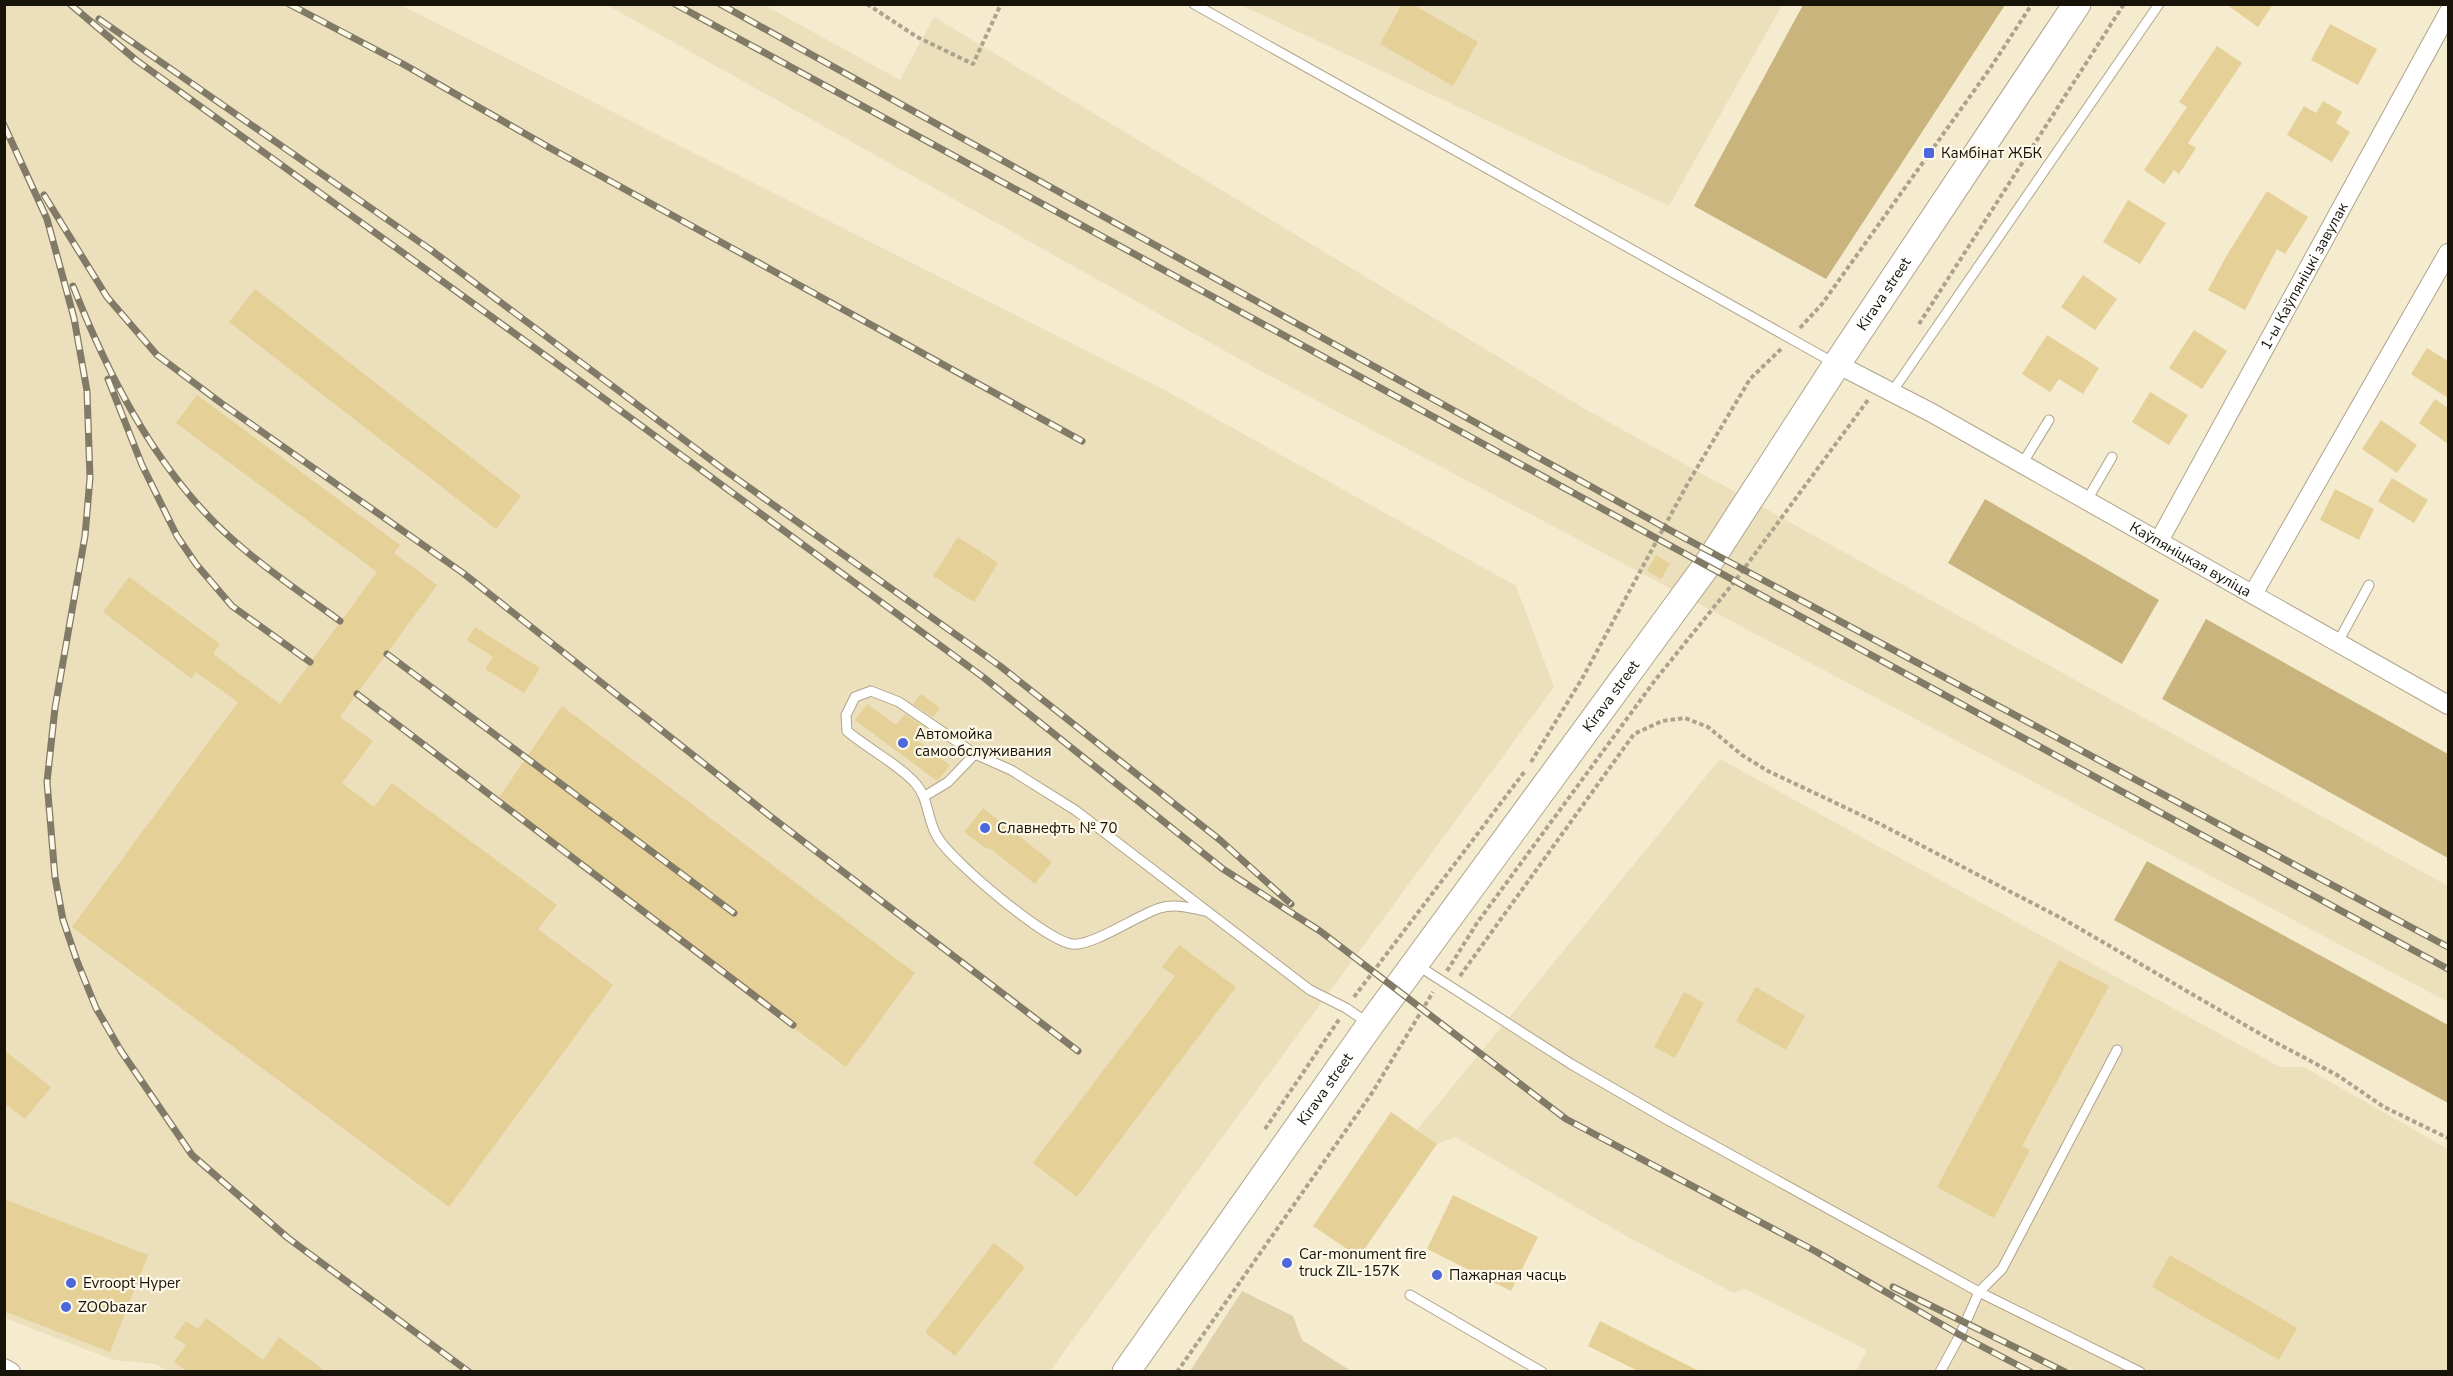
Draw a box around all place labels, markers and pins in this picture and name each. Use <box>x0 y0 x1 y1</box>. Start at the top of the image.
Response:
place label: Камбінат ЖБК <box>1941 143 2043 163</box>
marker: Камбінат ЖБК <box>1922 146 1936 160</box>
place label: Автомойка самообслуживания <box>915 724 1052 761</box>
marker: Автомойка самообслуживания <box>896 736 910 750</box>
place label: Славнефть № 70 <box>997 818 1117 838</box>
marker: Славнефть № 70 <box>978 821 992 835</box>
place label: Car-monument fire truck ZIL-157K <box>1299 1244 1426 1281</box>
marker: Car-monument fire truck ZIL-157K <box>1280 1256 1294 1270</box>
place label: Пажарная часць <box>1449 1265 1567 1285</box>
marker: Пажарная часць <box>1430 1268 1444 1282</box>
place label: Evroopt Hyper <box>83 1273 181 1293</box>
marker: Evroopt Hyper <box>64 1276 78 1290</box>
place label: ZOObazar <box>78 1297 147 1317</box>
marker: ZOObazar <box>59 1300 73 1314</box>

